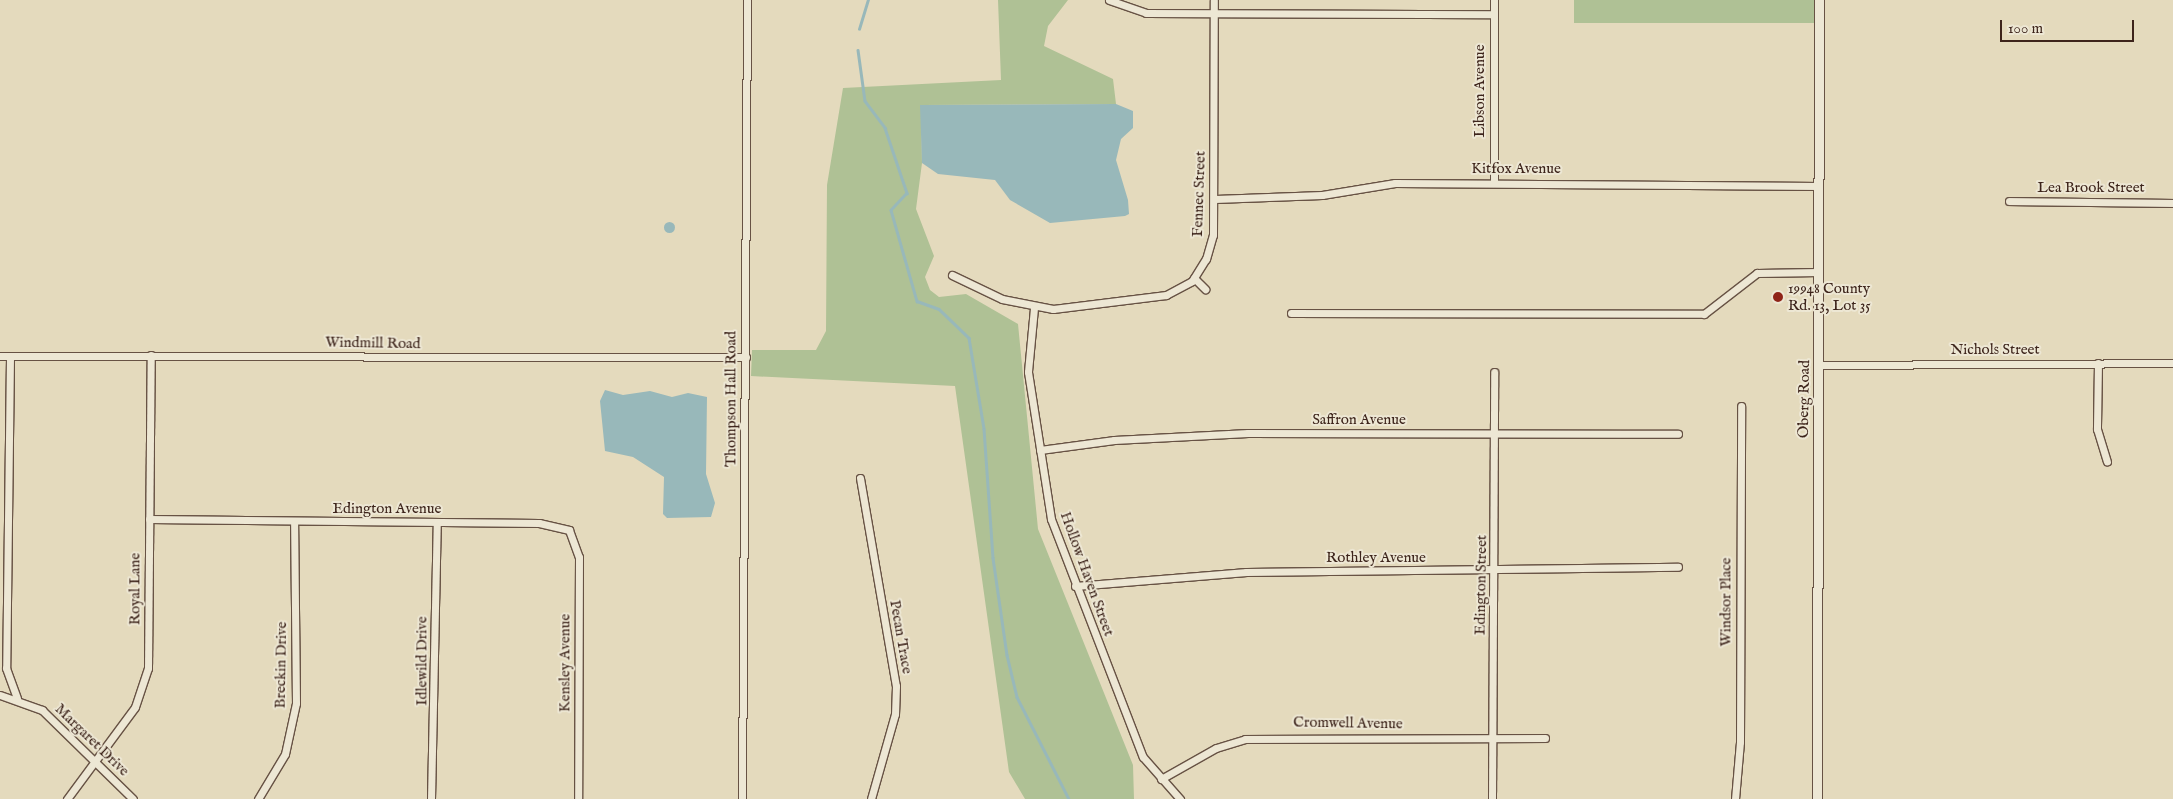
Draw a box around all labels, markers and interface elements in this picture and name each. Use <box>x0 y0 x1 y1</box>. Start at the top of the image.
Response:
scale bar <box>2003 10 2137 42</box>
text: 100 m <box>2008 19 2043 38</box>
street label: Libson Avenue <box>1471 44 1489 138</box>
street label: Fennec Street <box>1189 151 1209 237</box>
street label: Kitfox Avenue <box>1471 160 1561 178</box>
street label: Lea Brook Street <box>2037 179 2145 197</box>
place label: 19948 County Rd. 13, Lot 35 <box>1788 279 1871 314</box>
marker: 19948 County Rd. 13, Lot 35 <box>1772 291 1784 303</box>
street label: Thompson Hall Road <box>722 331 740 467</box>
street label: Windmill Road <box>325 333 421 353</box>
street label: Nichols Street <box>1950 341 2040 359</box>
street label: Oberg Road <box>1794 360 1814 438</box>
street label: Saffron Avenue <box>1312 411 1406 429</box>
street label: Edington Avenue <box>333 500 441 518</box>
street label: Hollow Haven Street <box>1056 509 1118 639</box>
street label: Edington Street <box>1471 535 1491 635</box>
street label: Rothley Avenue <box>1326 549 1426 567</box>
street label: Royal Lane <box>126 553 144 625</box>
street label: Windsor Place <box>1717 558 1735 646</box>
street label: Pecan Trace <box>886 599 916 675</box>
street label: Kensley Avenue <box>556 614 574 712</box>
street label: Idlewild Drive <box>413 616 431 706</box>
street label: Breckin Drive <box>271 621 291 709</box>
street label: Margaret Drive <box>51 700 133 780</box>
street label: Cromwell Avenue <box>1293 713 1403 733</box>

